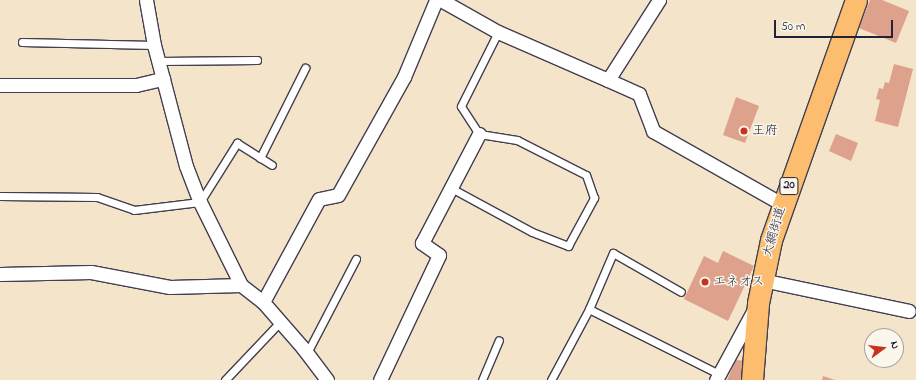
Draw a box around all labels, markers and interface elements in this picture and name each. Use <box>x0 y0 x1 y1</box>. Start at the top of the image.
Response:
scale bar <box>776 12 895 38</box>
text: 50 m <box>781 18 805 36</box>
place label: 王府 <box>752 123 778 139</box>
marker: 王府 <box>739 126 749 136</box>
road number: 20 <box>779 176 799 196</box>
street label: 大網街道 <box>760 205 790 259</box>
place label: エネオス <box>713 274 765 290</box>
marker: エネオス <box>700 277 710 287</box>
north arrow <box>864 328 904 368</box>
text: N <box>886 339 903 351</box>

